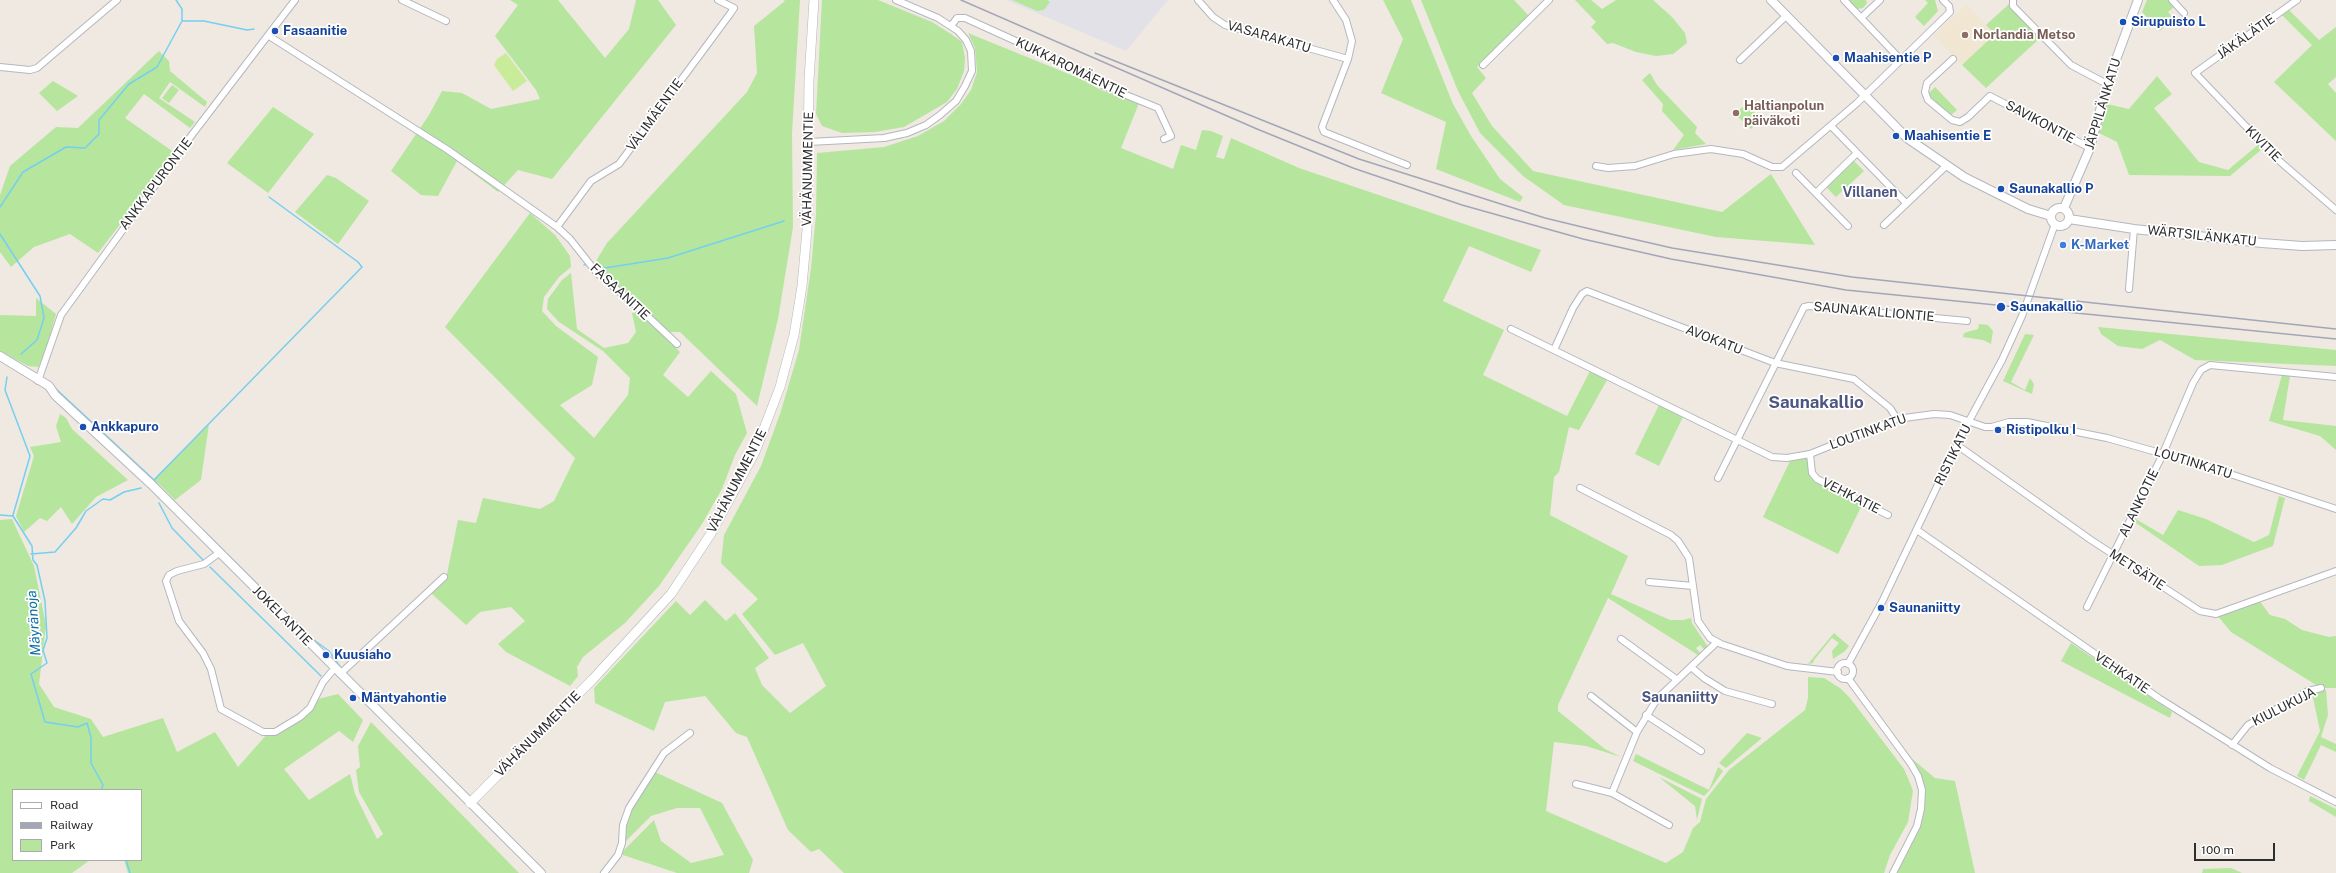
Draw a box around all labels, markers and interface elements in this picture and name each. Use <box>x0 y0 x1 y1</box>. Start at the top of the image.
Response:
street label: JÄKÄLÄTIE <box>2214 11 2278 63</box>
place label: Sirupuisto L <box>2131 14 2206 30</box>
marker: Sirupuisto L <box>2118 17 2128 27</box>
street label: VASARAKATU <box>1225 18 1313 56</box>
place label: Fasaanitie <box>283 23 347 39</box>
marker: Fasaanitie <box>270 26 280 36</box>
place label: Norlandia Metso <box>1973 27 2076 43</box>
marker: Norlandia Metso <box>1960 30 1970 40</box>
street label: KUKKAROMÄENTIE <box>1013 34 1129 102</box>
place label: Maahisentie P <box>1844 50 1931 66</box>
marker: Maahisentie P <box>1831 53 1841 63</box>
street label: JÄPPILÄNKATU <box>2082 56 2124 152</box>
street label: VÄLIMÄENTIE <box>623 76 687 154</box>
street label: SAVIKONTIE <box>2003 97 2077 147</box>
place label: Haltianpolun päiväkoti <box>1744 98 1824 129</box>
marker: Haltianpolun päiväkoti <box>1731 108 1741 118</box>
street label: VÄHÄNUMMENTIE <box>799 111 817 227</box>
street label: KIVITIE <box>2242 123 2284 165</box>
place label: Maahisentie E <box>1904 128 1991 144</box>
marker: Maahisentie E <box>1891 131 1901 141</box>
street label: ANKKAPURONTIE <box>116 135 196 233</box>
place label: Saunakallio P <box>2009 181 2093 197</box>
marker: Saunakallio P <box>1996 184 2006 194</box>
district label: Villanen <box>1842 185 1898 201</box>
street label: WÄRTSILÄNKATU <box>2147 223 2257 249</box>
place label: K-Market <box>2071 237 2129 253</box>
marker: K-Market <box>2058 240 2068 250</box>
street label: FASAANITIE <box>587 260 653 324</box>
street label: SAUNAKALLIONTIE <box>1813 299 1935 325</box>
place label: Saunakallio <box>2010 299 2083 315</box>
marker: Saunakallio <box>1995 301 2007 313</box>
street label: AVOKATU <box>1683 322 1745 358</box>
district label: Saunakallio <box>1768 393 1864 413</box>
street label: LOUTINKATU <box>1827 411 1909 453</box>
place label: Ankkapuro <box>91 419 159 435</box>
marker: Ankkapuro <box>78 422 88 432</box>
street label: RISTIKATU <box>1931 422 1975 488</box>
place label: Ristipolku I <box>2006 422 2076 438</box>
marker: Ristipolku I <box>1993 425 2003 435</box>
street label: VÄHÄNUMMENTIE <box>704 426 770 536</box>
street label: LOUTINKATU <box>2152 444 2234 482</box>
street label: ALANKOTIE <box>2116 466 2162 540</box>
street label: VEHKATIE <box>1819 475 1883 517</box>
street label: METSÄTIE <box>2106 546 2168 594</box>
street label: JOKELANTIE <box>249 583 315 649</box>
water label: Mäyränoja <box>23 590 45 656</box>
place label: Saunaniitty <box>1889 600 1960 616</box>
marker: Saunaniitty <box>1876 603 1886 613</box>
place label: Kuusiaho <box>334 647 391 663</box>
street label: VEHKATIE <box>2091 649 2153 697</box>
marker: Kuusiaho <box>321 650 331 660</box>
street label: KIULUKUJA <box>2250 684 2318 730</box>
street label: VÄHÄNUMMENTIE <box>492 688 584 780</box>
place label: Mäntyahontie <box>361 690 447 706</box>
district label: Saunaniitty <box>1642 690 1718 706</box>
marker: Mäntyahontie <box>348 693 358 703</box>
legend <box>12 789 142 861</box>
text: Road <box>50 798 78 812</box>
text: Railway <box>50 818 93 832</box>
scale bar <box>2196 835 2277 861</box>
text: Park <box>50 838 76 852</box>
text: 100 m <box>2201 843 2234 857</box>

